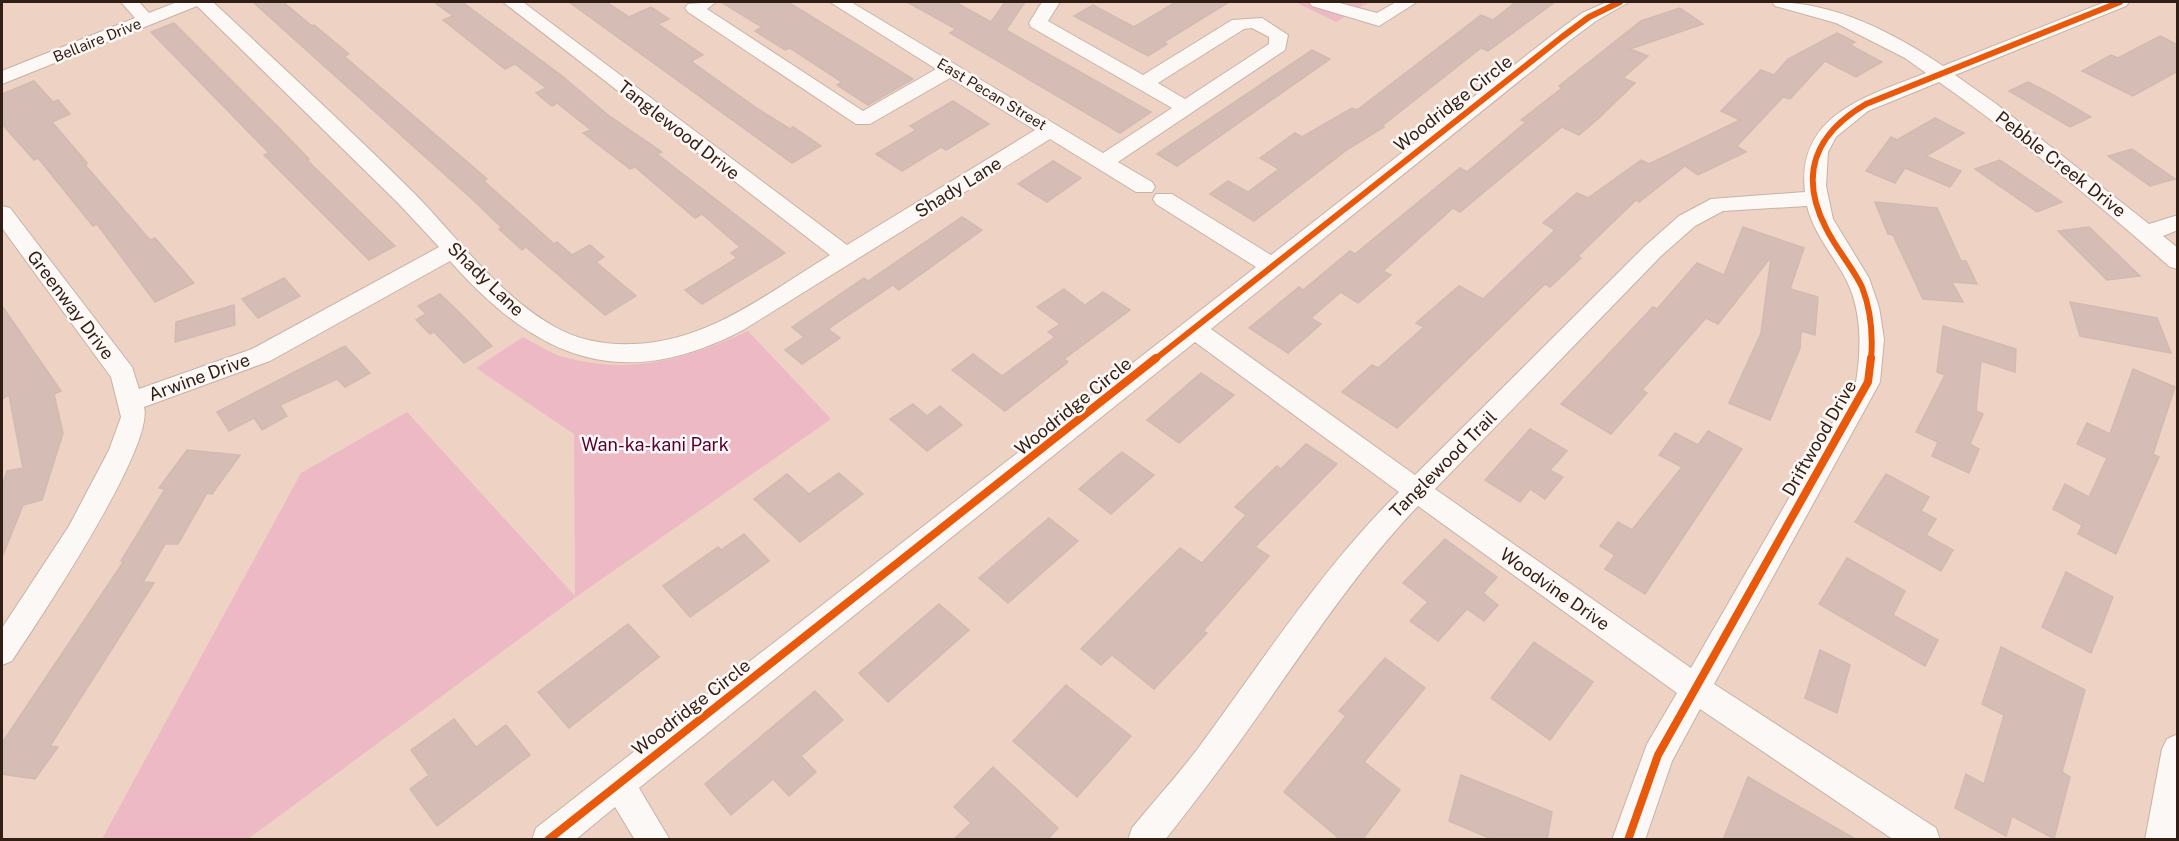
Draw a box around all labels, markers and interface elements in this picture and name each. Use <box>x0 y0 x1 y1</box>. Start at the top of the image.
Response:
street label: Bellaire Drive <box>51 15 143 65</box>
street label: Woodridge Circle <box>1390 50 1516 156</box>
street label: East Pecan Street <box>934 55 1050 133</box>
street label: Tanglewood Drive <box>614 76 744 184</box>
street label: Pebble Creek Drive <box>1992 107 2130 221</box>
street label: Shady Lane <box>911 152 1005 222</box>
street label: Shady Lane <box>444 238 528 320</box>
street label: Greenway Drive <box>23 246 119 364</box>
street label: Arwine Drive <box>145 349 253 405</box>
street label: Woodridge Circle <box>1010 353 1136 459</box>
street label: Driftwood Drive <box>1777 376 1861 500</box>
street label: Tanglewood Trail <box>1385 406 1501 522</box>
park label: Wan-ka-kani Park <box>581 434 729 455</box>
street label: Woodvine Drive <box>1496 543 1614 635</box>
street label: Woodridge Circle <box>628 654 754 760</box>

